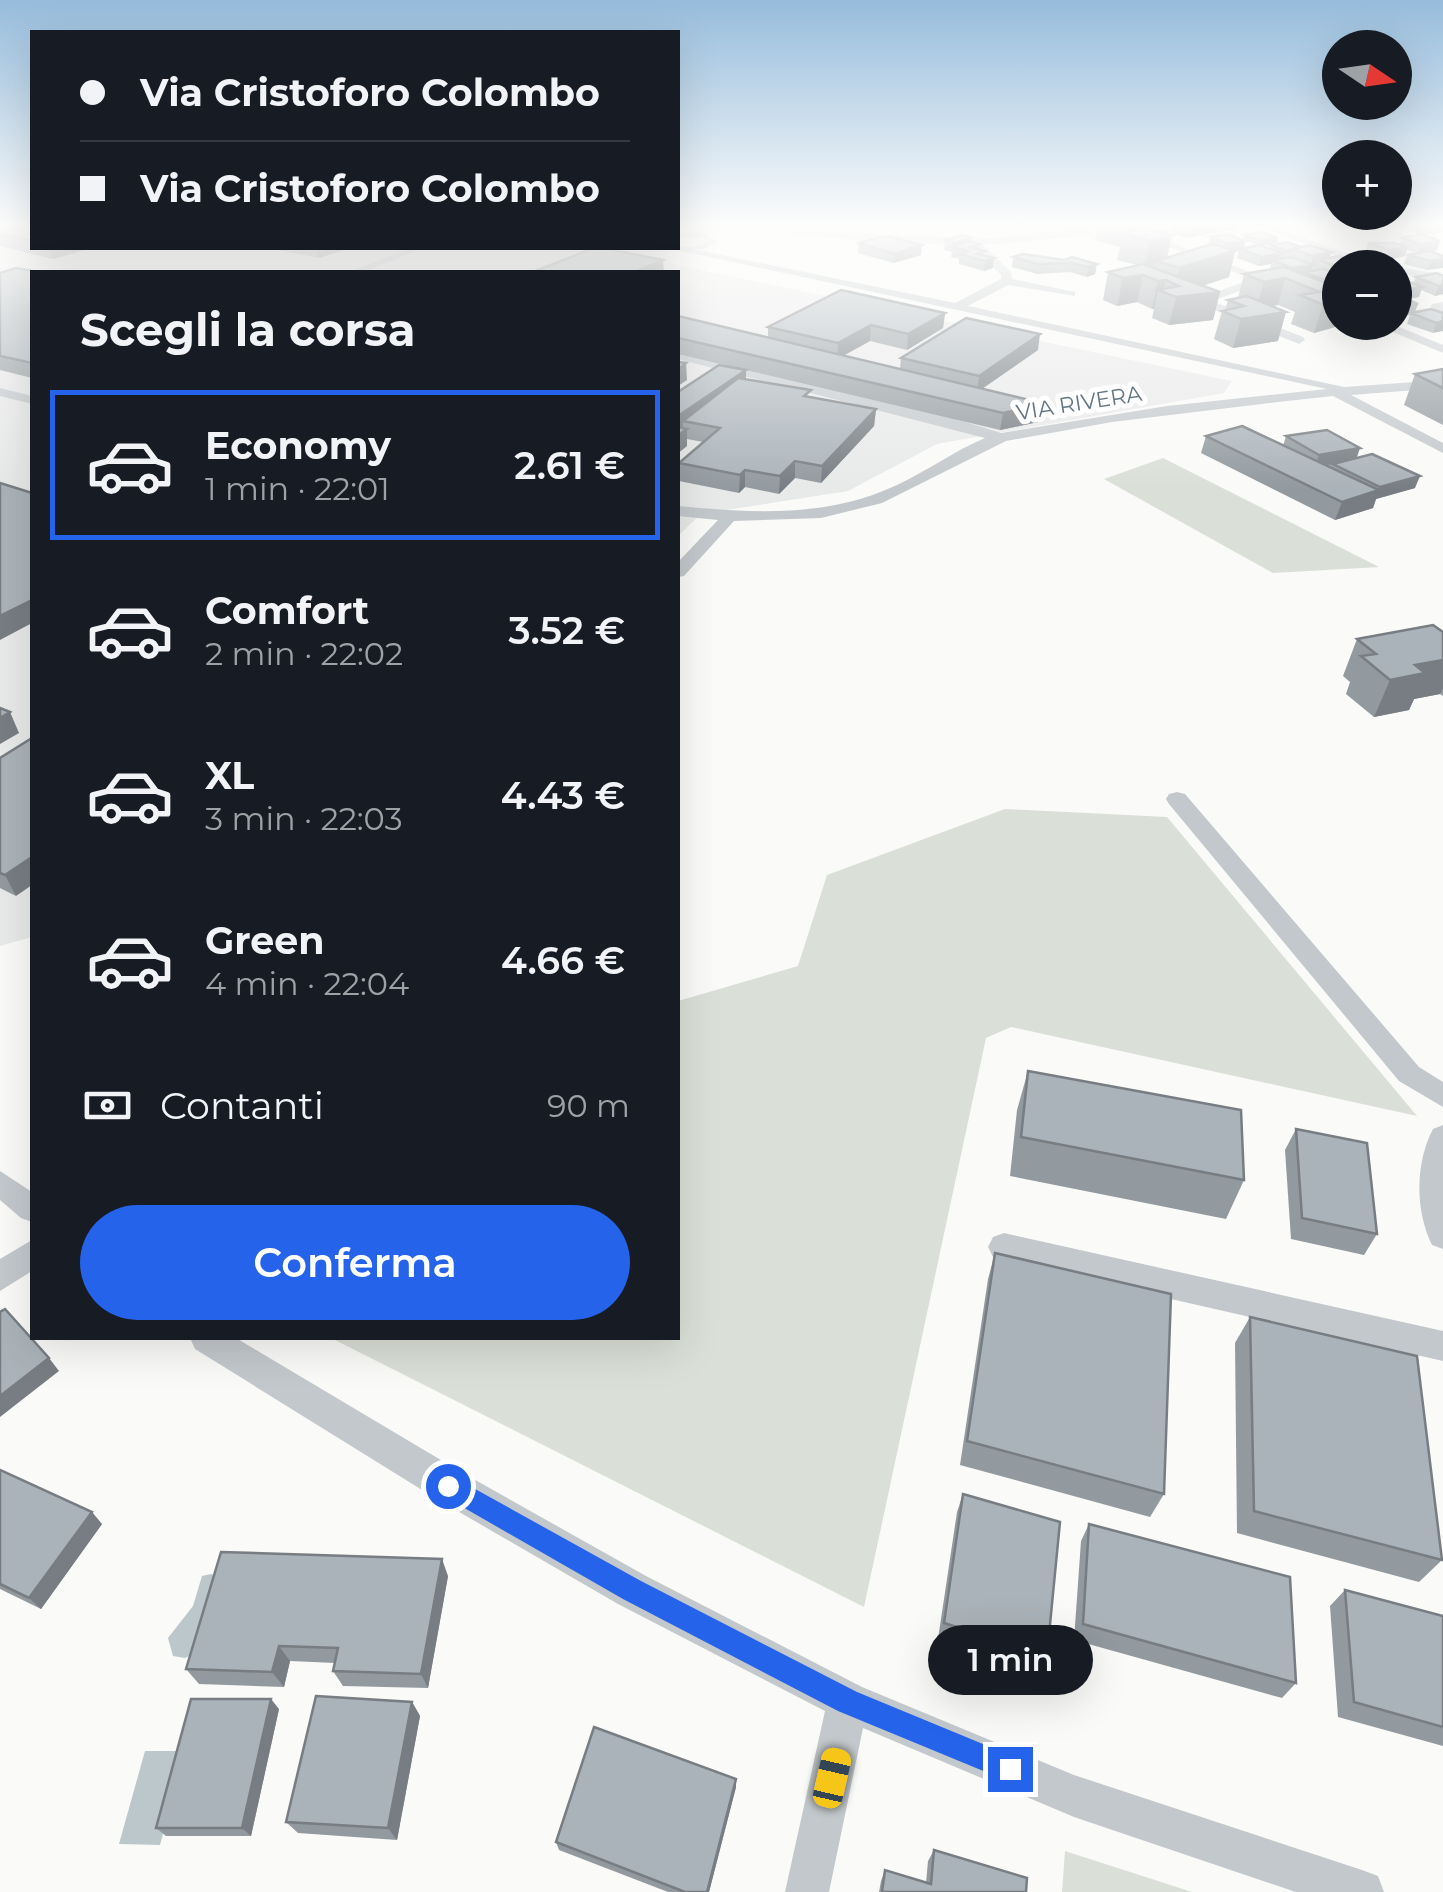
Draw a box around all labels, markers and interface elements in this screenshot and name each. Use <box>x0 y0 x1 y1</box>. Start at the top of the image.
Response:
north arrow <box>1322 30 1412 120</box>
map controls <box>1322 30 1412 340</box>
text: Via Cristoforo Colombo <box>140 69 600 116</box>
button: + <box>1322 140 1412 230</box>
text: Via Cristoforo Colombo <box>140 165 600 212</box>
button: − <box>1322 250 1412 340</box>
text: Scegli la corsa <box>80 302 416 357</box>
street label: VIA RIVERA <box>1014 380 1144 426</box>
icon: car <box>85 420 175 510</box>
text: Economy <box>205 422 391 469</box>
text: 2.61 € <box>514 442 625 489</box>
text: 1 min · 22:01 <box>205 469 390 508</box>
icon: car <box>85 585 175 675</box>
text: Comfort <box>205 587 369 634</box>
text: 3.52 € <box>508 607 625 654</box>
text: 2 min · 22:02 <box>205 634 403 673</box>
icon: car <box>85 750 175 840</box>
text: XL <box>205 752 254 799</box>
text: 4.43 € <box>501 772 625 819</box>
text: 3 min · 22:03 <box>205 799 403 838</box>
icon: car <box>85 915 175 1005</box>
text: Green <box>205 917 325 964</box>
text: 4.66 € <box>501 937 625 984</box>
text: 4 min · 22:04 <box>205 964 409 1003</box>
icon: cash <box>80 1078 135 1133</box>
text: Contanti <box>160 1082 324 1129</box>
text: 90 m <box>547 1086 630 1125</box>
button: Conferma <box>80 1205 630 1320</box>
route start <box>426 1464 471 1509</box>
callout: 1 min <box>928 1624 1092 1694</box>
text: 1 min <box>968 1640 1053 1679</box>
car <box>811 1745 853 1811</box>
route end <box>988 1747 1033 1792</box>

